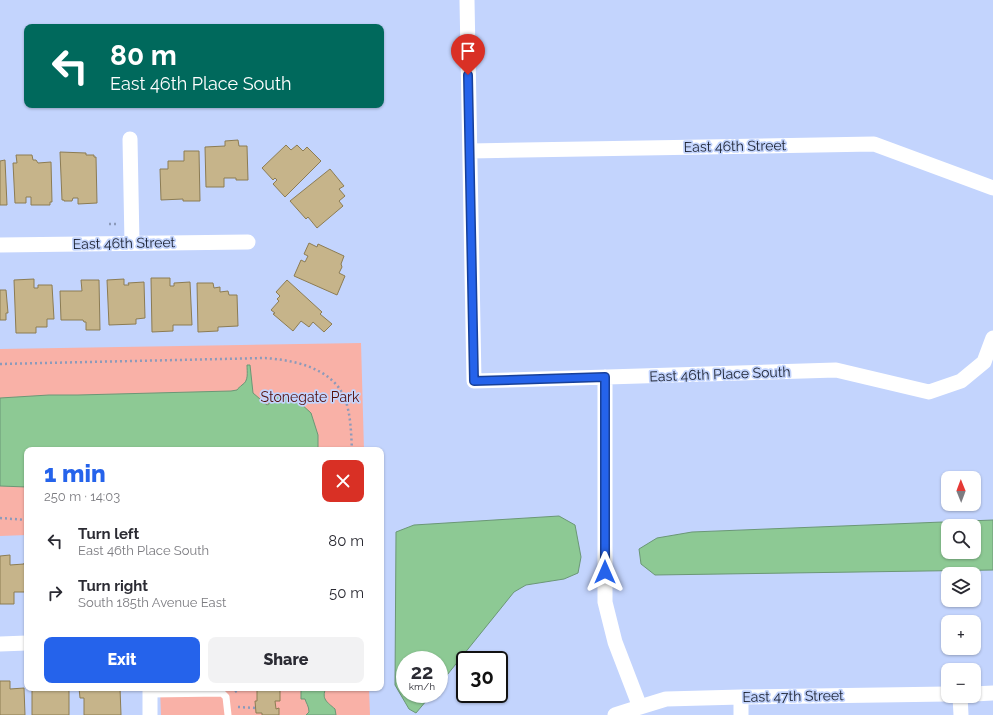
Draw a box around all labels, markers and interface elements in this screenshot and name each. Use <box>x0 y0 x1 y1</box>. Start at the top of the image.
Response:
pin <box>451 34 485 75</box>
text: 80 m <box>110 39 177 72</box>
icon: left <box>44 40 96 92</box>
icon: arrive <box>457 40 479 62</box>
text: East 46th Place South <box>110 73 292 94</box>
street label: East 46th Street <box>684 137 787 155</box>
street label: East 46th Street <box>73 234 176 252</box>
street label: East 46th Place South <box>649 364 791 384</box>
park label: Stonegate Park <box>261 389 360 405</box>
text: 1 min <box>44 459 106 488</box>
button: close <box>322 460 364 502</box>
north arrow <box>941 471 981 511</box>
map controls <box>941 471 981 703</box>
text: 250 m · 14:03 <box>44 489 120 504</box>
button: search <box>941 519 981 559</box>
text: Turn left <box>78 525 139 543</box>
icon: left <box>44 530 66 552</box>
text: 80 m <box>328 532 364 550</box>
text: East 46th Place South <box>78 543 209 558</box>
position arrow <box>584 551 626 593</box>
button: layers <box>941 567 981 607</box>
text: Turn right <box>78 577 148 595</box>
icon: right <box>44 582 66 604</box>
text: 50 m <box>329 584 364 602</box>
text: South 185th Avenue East <box>78 595 226 610</box>
button: + <box>941 615 981 655</box>
button: Exit <box>44 637 200 683</box>
button: Share <box>208 637 364 683</box>
speed limit sign: 30 <box>456 651 508 703</box>
text: 22 <box>411 660 433 684</box>
button: − <box>941 663 981 703</box>
text: km/h <box>409 681 435 692</box>
street label: East 47th Street <box>742 687 844 705</box>

